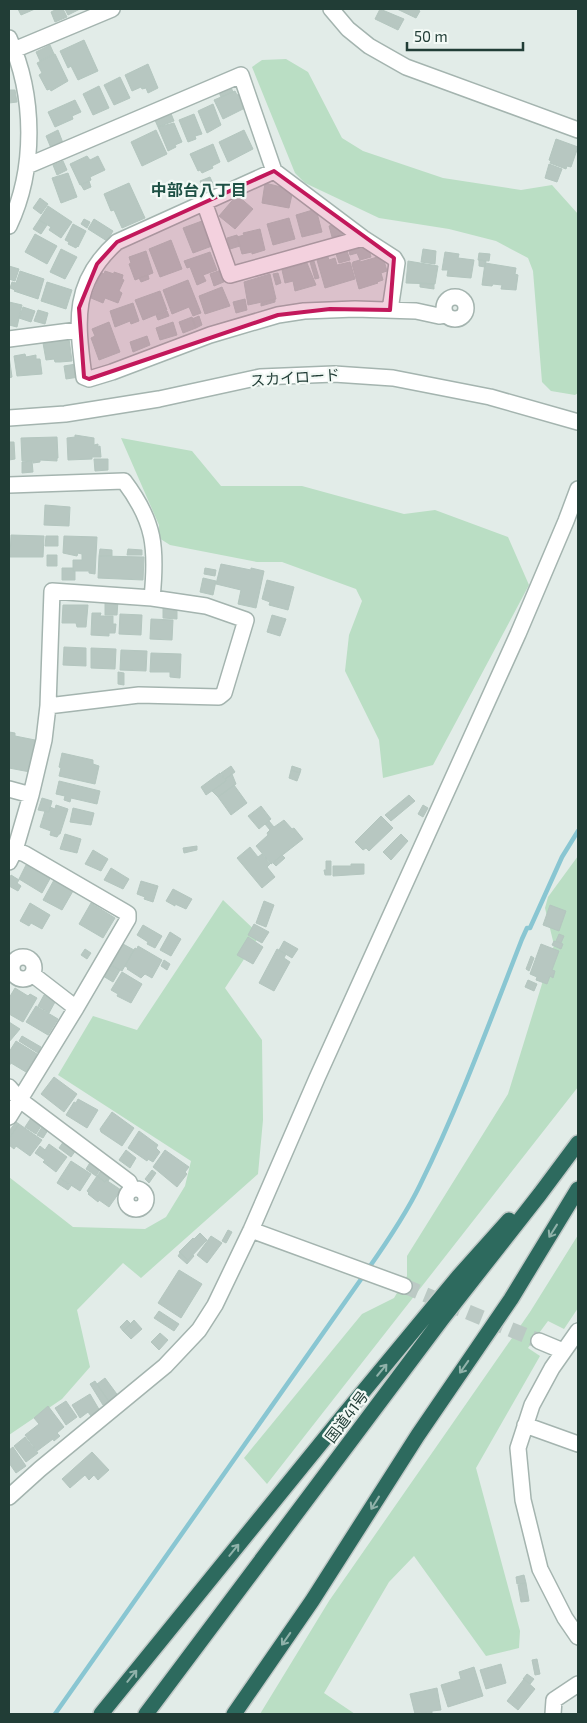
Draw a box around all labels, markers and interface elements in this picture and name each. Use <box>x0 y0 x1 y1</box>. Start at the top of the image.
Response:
scale bar <box>407 20 523 52</box>
text: 50 m <box>414 27 448 45</box>
district label: 中部台八丁目 <box>151 180 247 199</box>
street label: スカイロード <box>249 365 340 389</box>
one-way arrow <box>548 1224 558 1238</box>
one-way arrow <box>459 1360 469 1374</box>
one-way arrow <box>376 1364 387 1377</box>
street label: 国道41号 <box>321 1387 372 1446</box>
one-way arrow <box>370 1495 380 1509</box>
one-way arrow <box>228 1544 239 1557</box>
one-way arrow <box>281 1631 291 1645</box>
one-way arrow <box>126 1670 137 1683</box>

